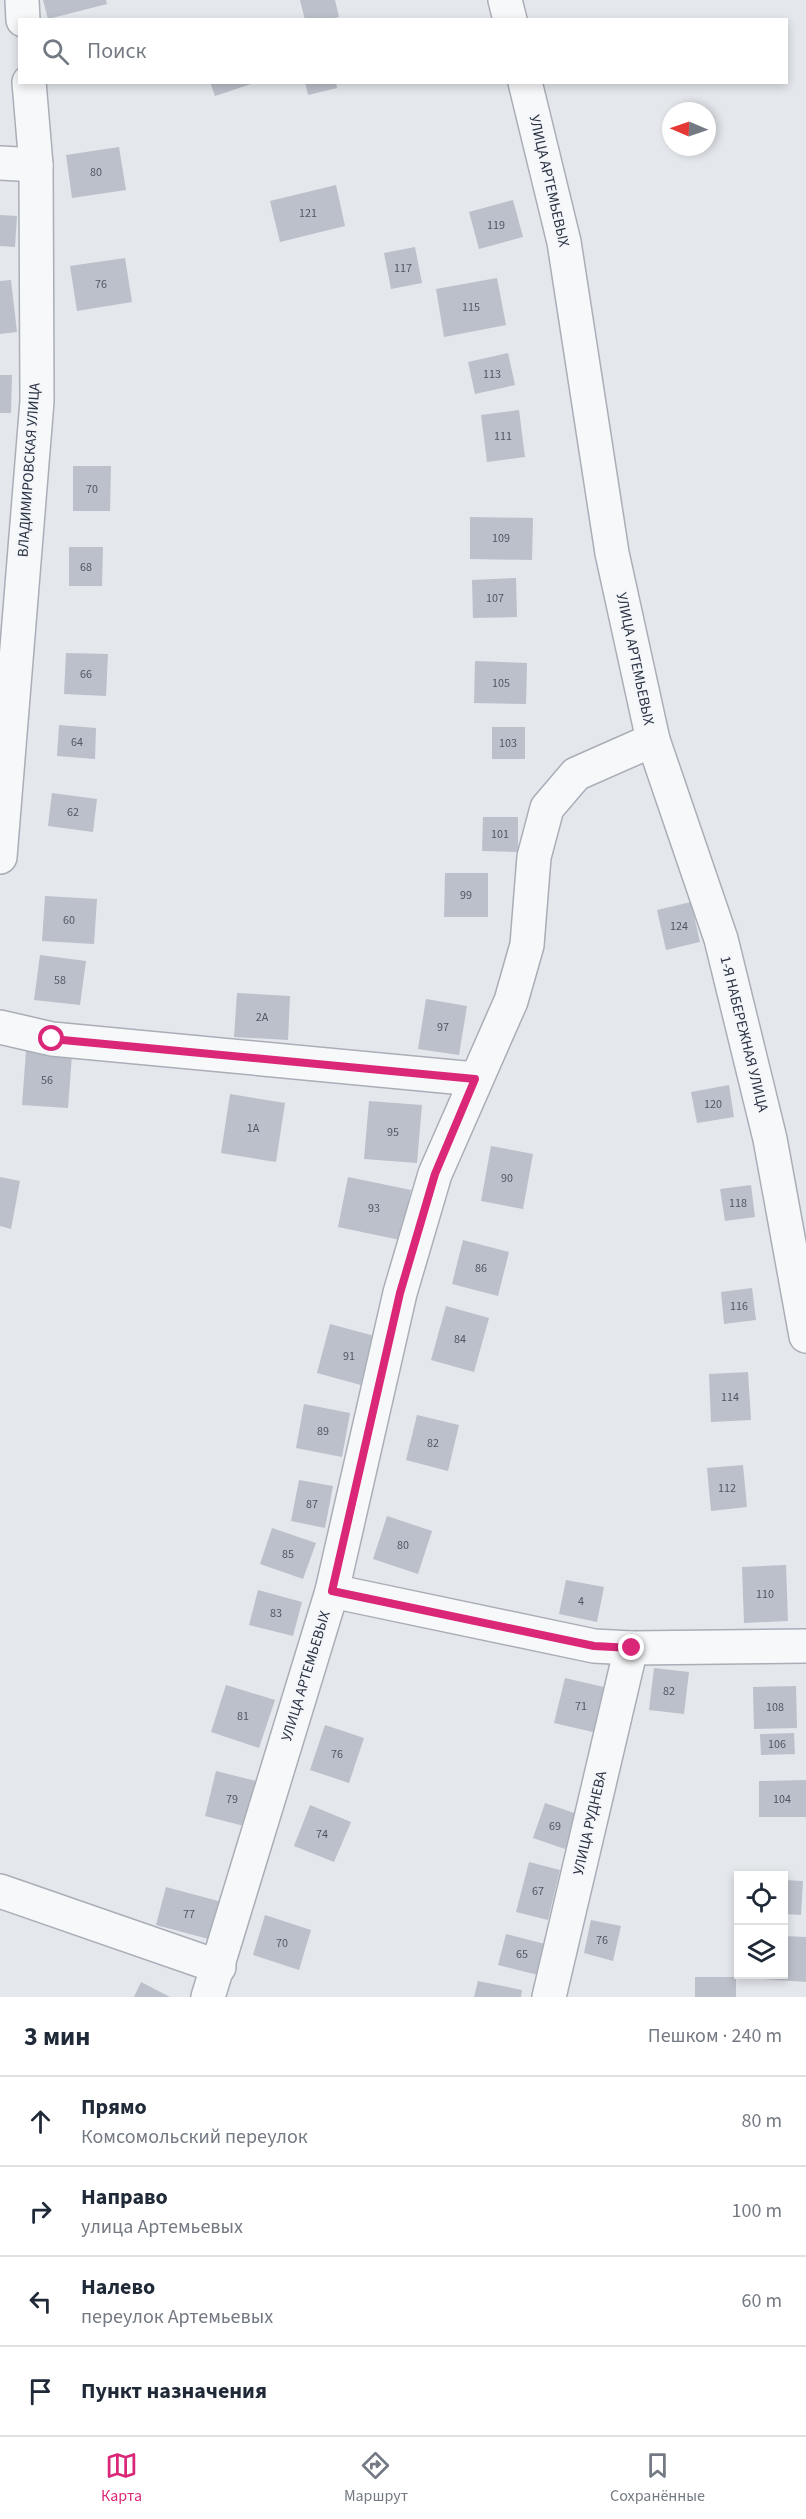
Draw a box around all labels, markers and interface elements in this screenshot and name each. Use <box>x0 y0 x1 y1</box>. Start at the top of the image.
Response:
search box <box>18 18 788 84</box>
icon: search <box>39 35 72 68</box>
text: Поиск <box>87 35 146 67</box>
north arrow <box>662 102 716 156</box>
street label: УЛИЦА АРТЕМЬЕВЫХ <box>524 113 574 249</box>
house number: 80 <box>90 164 102 181</box>
house number: 121 <box>299 205 317 222</box>
house number: 119 <box>487 217 505 234</box>
house number: 117 <box>394 260 412 277</box>
house number: 76 <box>95 276 107 293</box>
house number: 115 <box>462 299 480 316</box>
house number: 113 <box>483 366 501 383</box>
street label: ВЛАДИМИРОВСКАЯ УЛИЦА <box>12 381 46 558</box>
house number: 111 <box>494 428 512 445</box>
house number: 70 <box>86 481 98 498</box>
house number: 109 <box>492 530 510 547</box>
house number: 68 <box>80 559 92 576</box>
house number: 107 <box>486 590 504 607</box>
street label: УЛИЦА АРТЕМЬЕВЫХ <box>611 591 659 728</box>
house number: 66 <box>80 666 92 683</box>
house number: 105 <box>492 675 510 692</box>
house number: 64 <box>71 734 83 751</box>
house number: 103 <box>499 735 517 752</box>
house number: 62 <box>67 804 79 821</box>
house number: 101 <box>491 826 509 843</box>
house number: 99 <box>460 887 472 904</box>
house number: 60 <box>63 912 75 929</box>
house number: 124 <box>670 918 688 935</box>
street label: 1-Я НАБЕРЕЖНАЯ УЛИЦА <box>714 954 774 1115</box>
house number: 58 <box>54 972 66 989</box>
house number: 2А <box>256 1009 269 1026</box>
house number: 97 <box>437 1019 449 1036</box>
route start <box>38 1025 64 1051</box>
house number: 56 <box>41 1072 53 1089</box>
house number: 120 <box>704 1096 722 1113</box>
house number: 1А <box>247 1120 260 1137</box>
house number: 95 <box>387 1124 399 1141</box>
house number: 90 <box>501 1170 513 1187</box>
house number: 118 <box>729 1195 747 1212</box>
house number: 93 <box>368 1200 380 1217</box>
house number: 86 <box>475 1260 487 1277</box>
house number: 116 <box>730 1298 748 1315</box>
house number: 84 <box>454 1331 466 1348</box>
house number: 91 <box>343 1348 355 1365</box>
house number: 114 <box>721 1389 739 1406</box>
house number: 89 <box>317 1423 329 1440</box>
house number: 82 <box>427 1435 439 1452</box>
house number: 112 <box>718 1480 736 1497</box>
house number: 87 <box>306 1496 318 1513</box>
house number: 80 <box>397 1537 409 1554</box>
house number: 85 <box>282 1546 294 1563</box>
house number: 110 <box>756 1586 774 1603</box>
house number: 4 <box>578 1593 584 1610</box>
house number: 83 <box>270 1605 282 1622</box>
street label: УЛИЦА АРТЕМЬЕВЫХ <box>276 1608 336 1744</box>
route end <box>618 1634 644 1660</box>
house number: 82 <box>663 1683 675 1700</box>
house number: 71 <box>575 1698 587 1715</box>
house number: 108 <box>766 1699 784 1716</box>
house number: 81 <box>237 1708 249 1725</box>
house number: 106 <box>768 1736 786 1753</box>
house number: 76 <box>331 1746 343 1763</box>
street label: УЛИЦА РУДНЕВА <box>568 1768 612 1877</box>
house number: 79 <box>226 1791 238 1808</box>
house number: 104 <box>773 1791 791 1808</box>
house number: 69 <box>549 1818 561 1835</box>
house number: 74 <box>316 1826 328 1843</box>
map controls <box>734 1871 788 1979</box>
button: locate <box>734 1871 788 1925</box>
house number: 67 <box>532 1883 544 1900</box>
house number: 77 <box>183 1906 195 1923</box>
button: layers <box>734 1925 788 1979</box>
house number: 76 <box>596 1932 608 1949</box>
house number: 70 <box>276 1935 288 1952</box>
house number: 65 <box>516 1946 528 1963</box>
text: 3 мин <box>24 2018 90 2055</box>
text: Пешком · 240 m <box>648 2022 782 2050</box>
text: Прямо <box>81 2091 147 2123</box>
icon: ahead <box>24 2105 57 2138</box>
text: 80 m <box>742 2107 782 2135</box>
text: Комсомольский переулок <box>81 2123 308 2151</box>
text: Направо <box>81 2181 168 2213</box>
icon: right <box>24 2195 57 2228</box>
text: 100 m <box>732 2197 782 2225</box>
text: улица Артемьевых <box>81 2213 243 2241</box>
text: Налево <box>81 2271 155 2303</box>
icon: left <box>24 2285 57 2318</box>
text: 60 m <box>742 2287 782 2315</box>
text: переулок Артемьевых <box>81 2303 273 2331</box>
icon: arrive <box>24 2375 57 2408</box>
text: Пункт назначения <box>81 2375 267 2407</box>
tab: Карта <box>101 2449 142 2507</box>
tab: Маршрут <box>344 2449 408 2507</box>
tab: Сохранённые <box>610 2449 705 2507</box>

